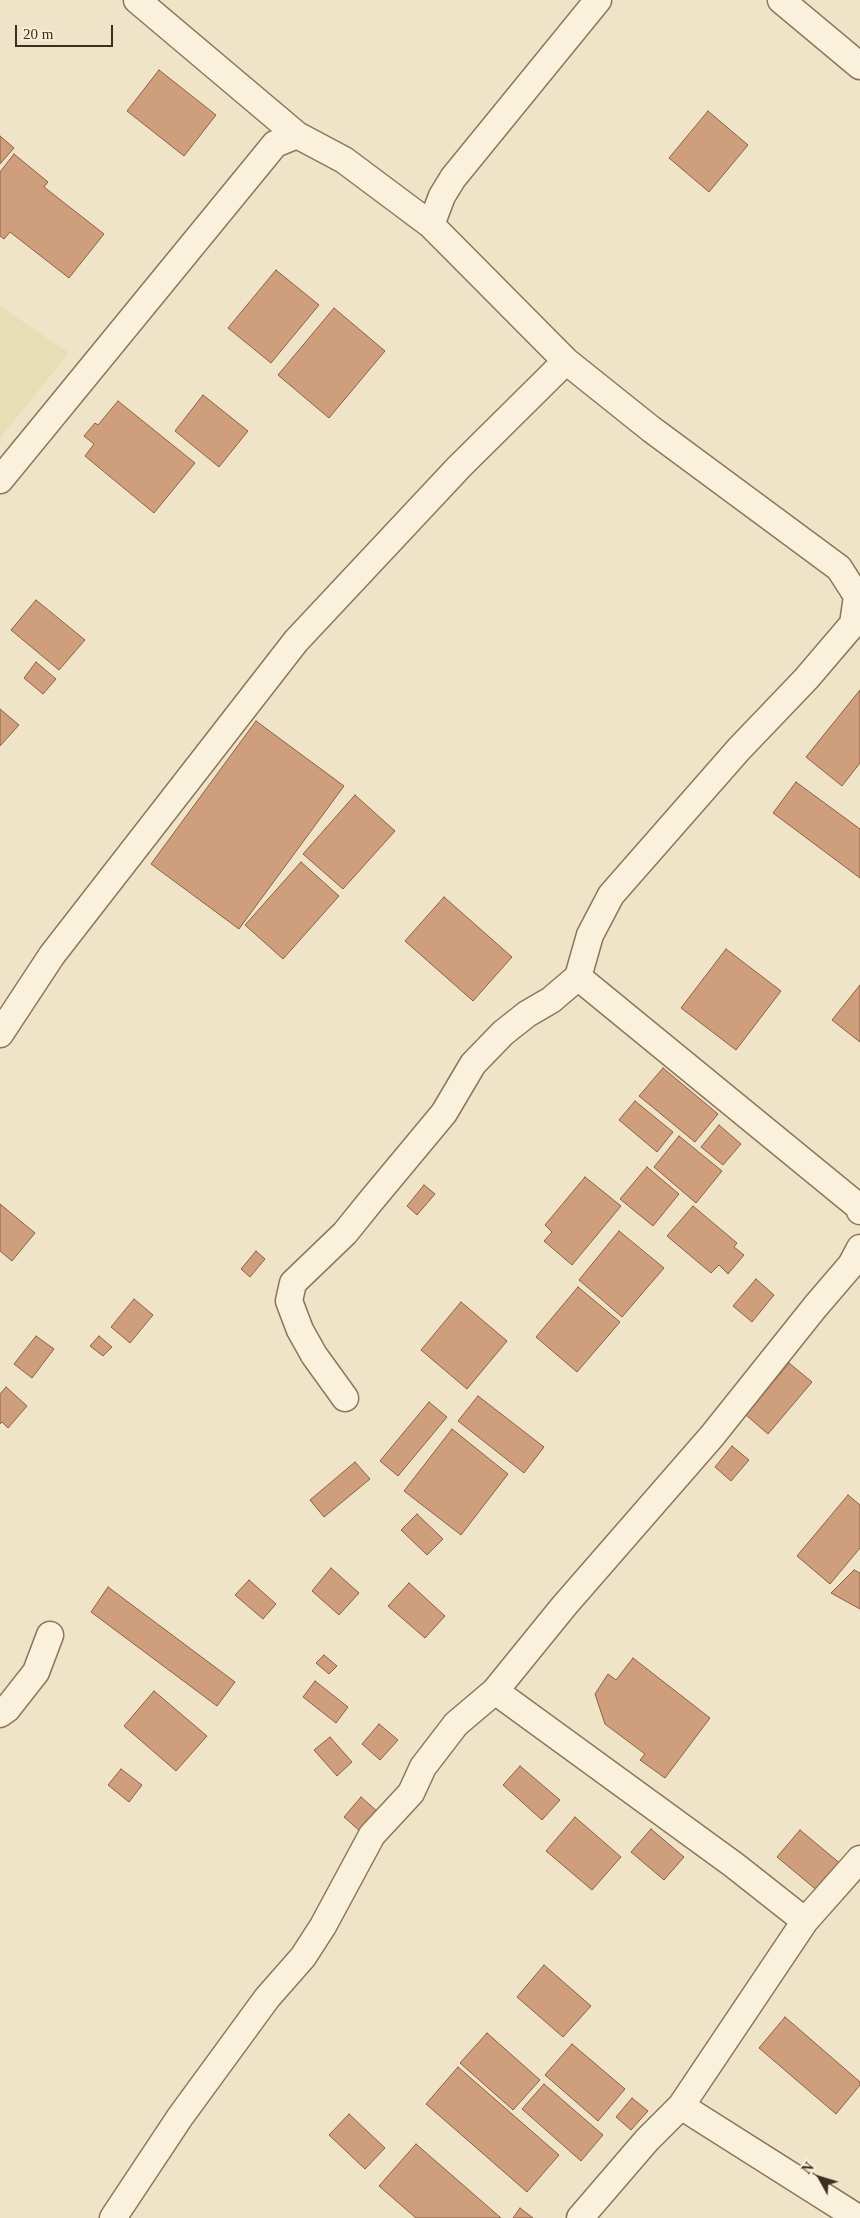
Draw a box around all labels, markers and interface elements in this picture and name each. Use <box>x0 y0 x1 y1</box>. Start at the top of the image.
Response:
scale bar <box>18 15 115 47</box>
text: 20 m <box>23 26 53 42</box>
north arrow <box>795 2153 845 2203</box>
text: N <box>799 2160 817 2177</box>

